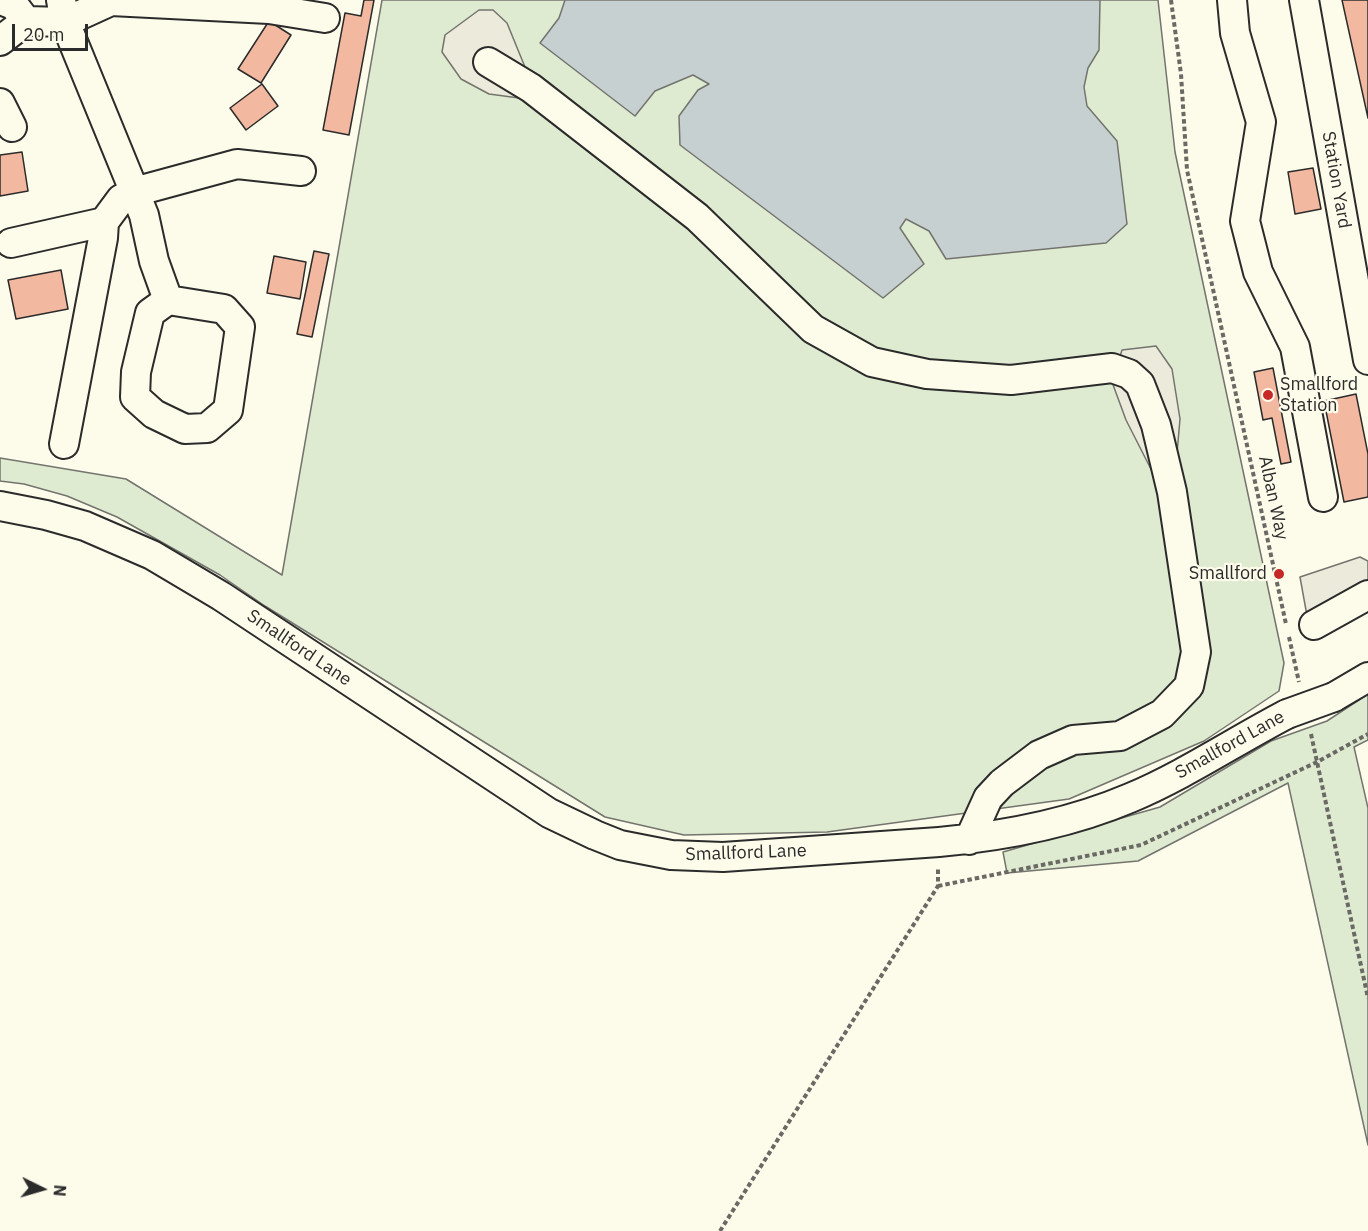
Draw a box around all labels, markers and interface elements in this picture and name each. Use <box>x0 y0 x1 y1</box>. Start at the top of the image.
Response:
scale bar <box>15 12 92 50</box>
text: 20 m <box>23 23 65 46</box>
street label: Station Yard <box>1317 130 1355 230</box>
place label: Smallford Station <box>1280 374 1358 416</box>
marker: Smallford Station <box>1261 388 1275 402</box>
street label: Alban Way <box>1254 454 1292 542</box>
place label: Smallford <box>1189 563 1267 585</box>
marker: Smallford <box>1272 567 1286 581</box>
street label: Smallford Lane <box>243 605 355 691</box>
street label: Smallford Lane <box>1172 706 1288 784</box>
street label: Smallford Lane <box>685 840 807 866</box>
north arrow <box>12 1159 72 1219</box>
text: N <box>49 1184 70 1197</box>

